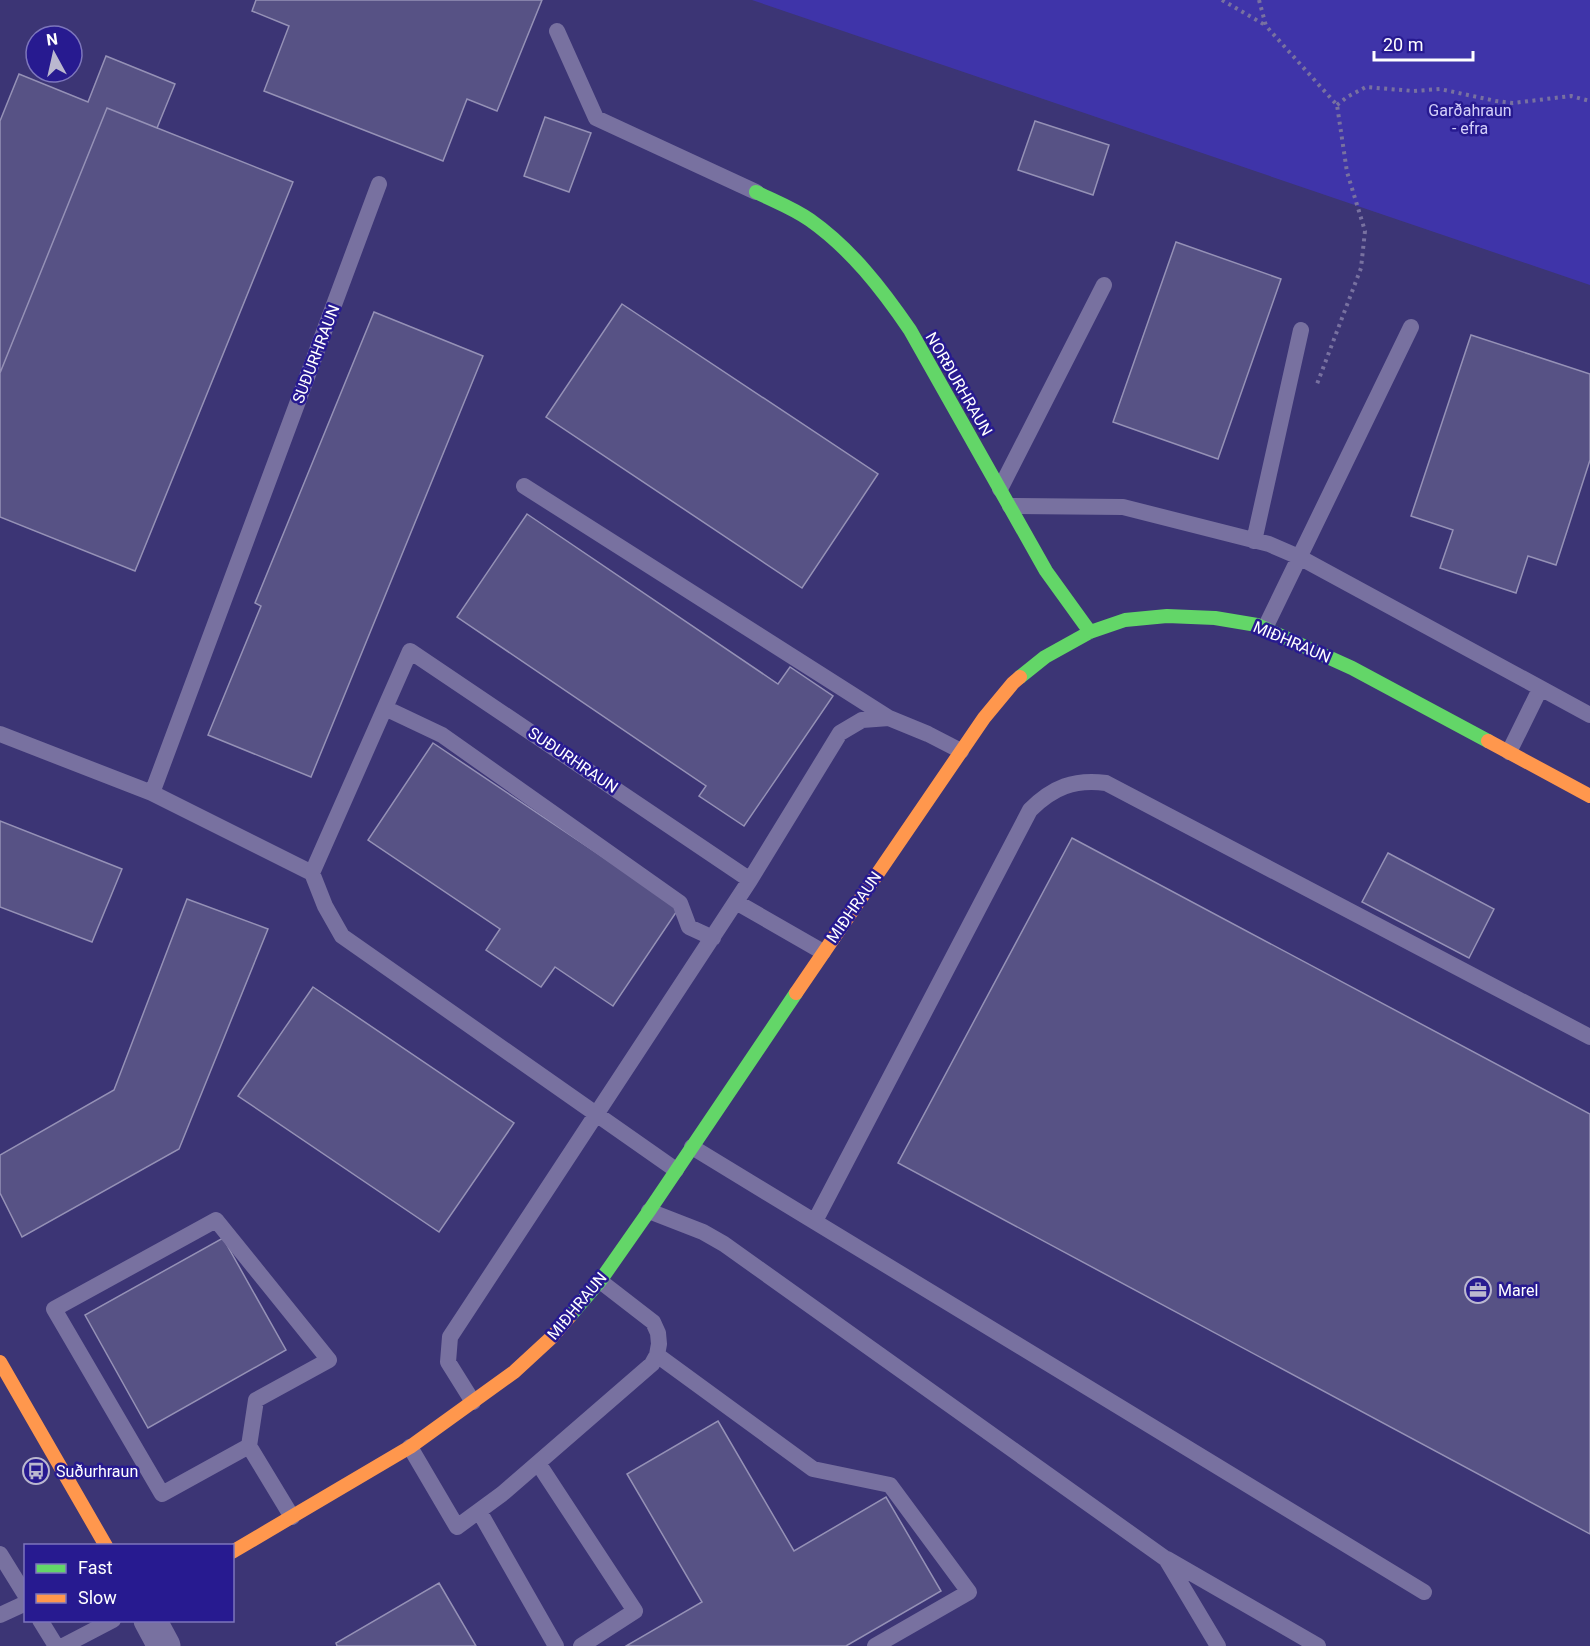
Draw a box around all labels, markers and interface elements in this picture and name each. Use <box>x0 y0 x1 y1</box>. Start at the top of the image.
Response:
north arrow <box>24 24 84 84</box>
scale bar <box>1374 24 1473 62</box>
text: N <box>45 29 59 50</box>
text: 20 m <box>1383 34 1423 55</box>
park label: Garðahraun - efra <box>1428 101 1512 138</box>
street label: SUÐURHRAUN <box>288 302 344 406</box>
street label: NORÐURHRAUN <box>922 329 996 439</box>
street label: MIÐHRAUN <box>1250 617 1334 667</box>
street label: SUÐURHRAUN <box>524 723 622 797</box>
street label: MIÐHRAUN <box>823 868 885 946</box>
street label: MIÐHRAUN <box>543 1268 611 1344</box>
office icon: Marel <box>1463 1275 1493 1305</box>
place label: Marel <box>1498 1281 1538 1300</box>
bus stop icon: Suðurhraun <box>21 1456 51 1486</box>
place label: Suðurhraun <box>56 1462 138 1481</box>
legend <box>24 1544 234 1622</box>
text: Fast <box>78 1557 113 1578</box>
text: Slow <box>78 1587 117 1608</box>

